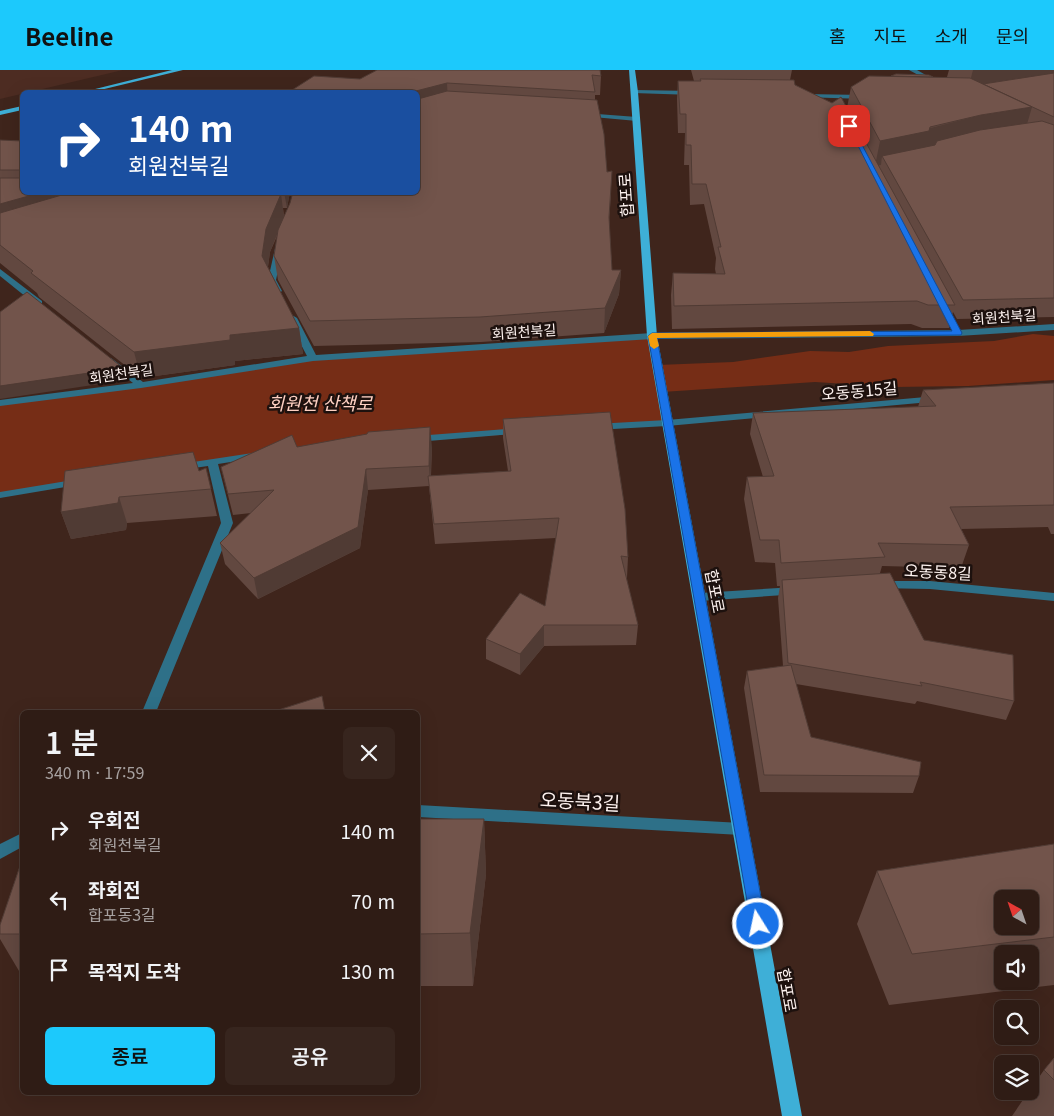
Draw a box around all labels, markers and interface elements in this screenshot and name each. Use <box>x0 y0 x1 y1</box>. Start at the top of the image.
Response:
text: Beeline <box>25 18 113 53</box>
text: 홈 <box>829 22 846 48</box>
text: 지도 <box>874 22 907 48</box>
text: 소개 <box>935 22 968 48</box>
text: 문의 <box>996 22 1029 48</box>
text: 140 m <box>128 101 234 152</box>
pin <box>828 105 870 147</box>
icon: right <box>45 110 110 175</box>
icon: arrive <box>835 112 863 140</box>
text: 회원천북길 <box>128 148 229 180</box>
street label: 합포로 <box>611 172 639 218</box>
street label: 회원천북길 <box>971 304 1037 328</box>
street label: 회원천북길 <box>491 319 557 343</box>
street label: 회원천북길 <box>88 359 154 387</box>
street label: 오동동15길 <box>820 375 898 405</box>
water label: 회원천 산책로 <box>268 389 374 415</box>
street label: 오동동8길 <box>904 557 972 585</box>
street label: 합포로 <box>700 567 732 615</box>
text: 1 분 <box>45 719 98 763</box>
button: close <box>343 727 395 779</box>
text: 340 m · 17:59 <box>45 760 144 784</box>
street label: 오동북3길 <box>539 784 621 816</box>
text: 우회전 <box>88 805 140 832</box>
icon: right <box>45 816 73 844</box>
text: 140 m <box>340 817 395 844</box>
text: 회원천북길 <box>88 832 162 856</box>
text: 좌회전 <box>88 875 140 902</box>
icon: left <box>45 886 73 914</box>
text: 70 m <box>351 887 395 914</box>
north arrow <box>994 890 1039 935</box>
map controls <box>994 890 1039 1100</box>
position arrow <box>731 897 783 949</box>
text: 합포동3길 <box>88 902 156 926</box>
button: sound <box>994 945 1039 990</box>
icon: arrive <box>45 956 73 984</box>
text: 목적지 도착 <box>88 957 181 984</box>
text: 130 m <box>340 957 395 984</box>
street label: 합포로 <box>772 966 804 1014</box>
button: search <box>994 1000 1039 1045</box>
button: 종료 <box>45 1027 215 1085</box>
button: 공유 <box>225 1027 395 1085</box>
button: layers <box>994 1055 1039 1100</box>

